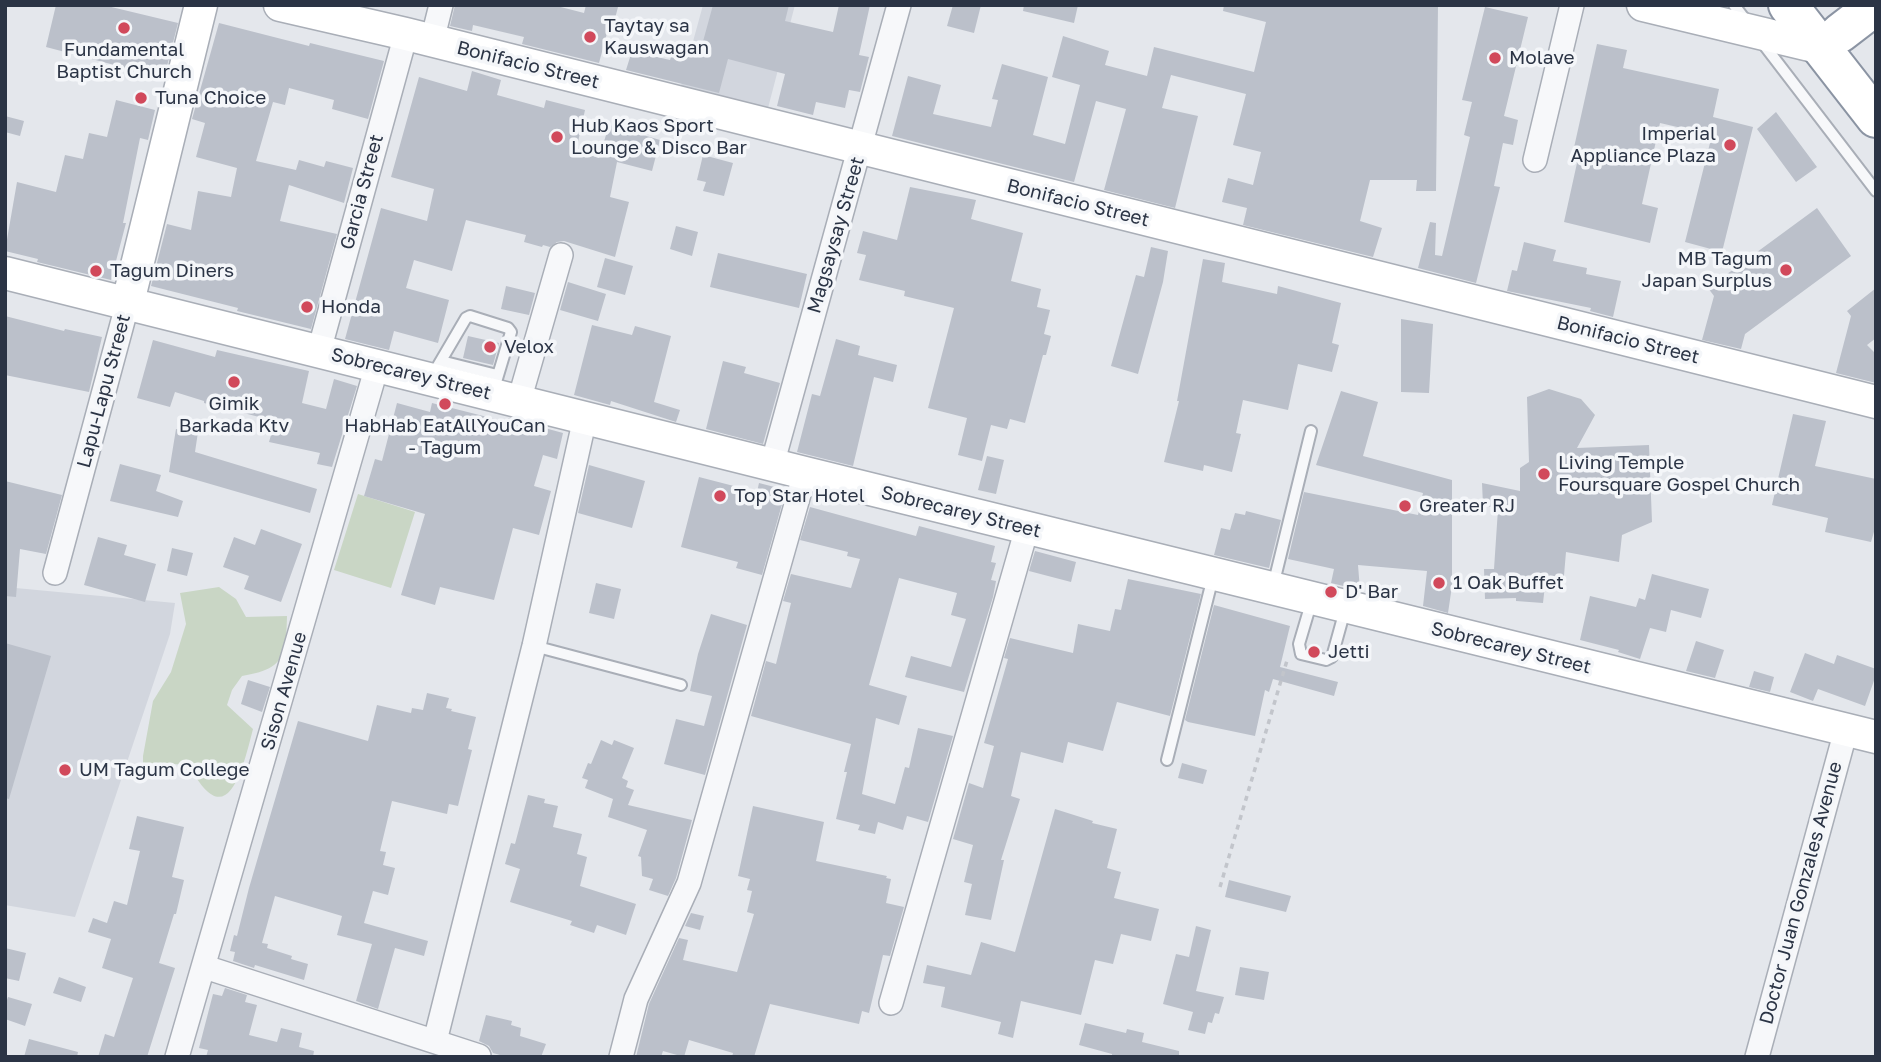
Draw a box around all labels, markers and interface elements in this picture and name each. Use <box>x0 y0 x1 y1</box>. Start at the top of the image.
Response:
place label: Taytay sa Kauswagan <box>604 15 709 59</box>
marker: Fundamental Baptist Church <box>116 20 132 36</box>
marker: Taytay sa Kauswagan <box>582 29 598 45</box>
street label: Bonifacio Street <box>454 36 602 94</box>
place label: Fundamental Baptist Church <box>56 39 192 83</box>
place label: Molave <box>1509 47 1574 69</box>
marker: Molave <box>1487 50 1503 66</box>
place label: Tuna Choice <box>155 87 266 109</box>
marker: Tuna Choice <box>133 90 149 106</box>
place label: Hub Kaos Sport Lounge & Disco Bar <box>571 115 747 159</box>
place label: Imperial Appliance Plaza <box>1570 123 1716 167</box>
marker: Hub Kaos Sport Lounge & Disco Bar <box>549 129 565 145</box>
street label: Garcia Street <box>336 132 388 252</box>
marker: Imperial Appliance Plaza <box>1722 137 1738 153</box>
street label: Magsaysay Street <box>803 154 869 316</box>
street label: Bonifacio Street <box>1004 174 1152 232</box>
place label: MB Tagum Japan Surplus <box>1641 248 1772 292</box>
place label: Tagum Diners <box>110 260 234 282</box>
marker: MB Tagum Japan Surplus <box>1778 262 1794 278</box>
marker: Tagum Diners <box>88 263 104 279</box>
place label: Honda <box>321 296 381 318</box>
marker: Honda <box>299 299 315 315</box>
street label: Bonifacio Street <box>1554 311 1702 369</box>
street label: Lapu-Lapu Street <box>73 312 135 470</box>
place label: Velox <box>504 336 554 358</box>
marker: Velox <box>482 339 498 355</box>
street label: Sobrecarey Street <box>329 343 493 405</box>
marker: Gimik Barkada Ktv <box>226 374 242 390</box>
place label: Gimik Barkada Ktv <box>179 393 289 437</box>
marker: HabHab EatAllYouCan - Tagum <box>437 396 453 412</box>
place label: HabHab EatAllYouCan - Tagum <box>344 415 546 459</box>
place label: Living Temple Foursquare Gospel Church <box>1558 452 1800 496</box>
marker: Living Temple Foursquare Gospel Church <box>1536 466 1552 482</box>
street label: Sobrecarey Street <box>879 481 1043 543</box>
place label: Top Star Hotel <box>734 485 865 507</box>
marker: Top Star Hotel <box>712 488 728 504</box>
place label: Greater RJ <box>1419 495 1515 517</box>
marker: Greater RJ <box>1397 498 1413 514</box>
place label: 1 Oak Buffet <box>1453 572 1564 594</box>
marker: 1 Oak Buffet <box>1431 575 1447 591</box>
place label: D' Bar <box>1345 581 1398 603</box>
marker: D' Bar <box>1323 584 1339 600</box>
street label: Sobrecarey Street <box>1429 617 1593 679</box>
street label: Sison Avenue <box>256 629 312 753</box>
place label: Jetti <box>1328 641 1370 663</box>
marker: Jetti <box>1306 644 1322 660</box>
place label: UM Tagum College <box>79 759 250 781</box>
street label: Doctor Juan Gonzales Avenue <box>1755 759 1847 1027</box>
marker: UM Tagum College <box>57 762 73 778</box>

